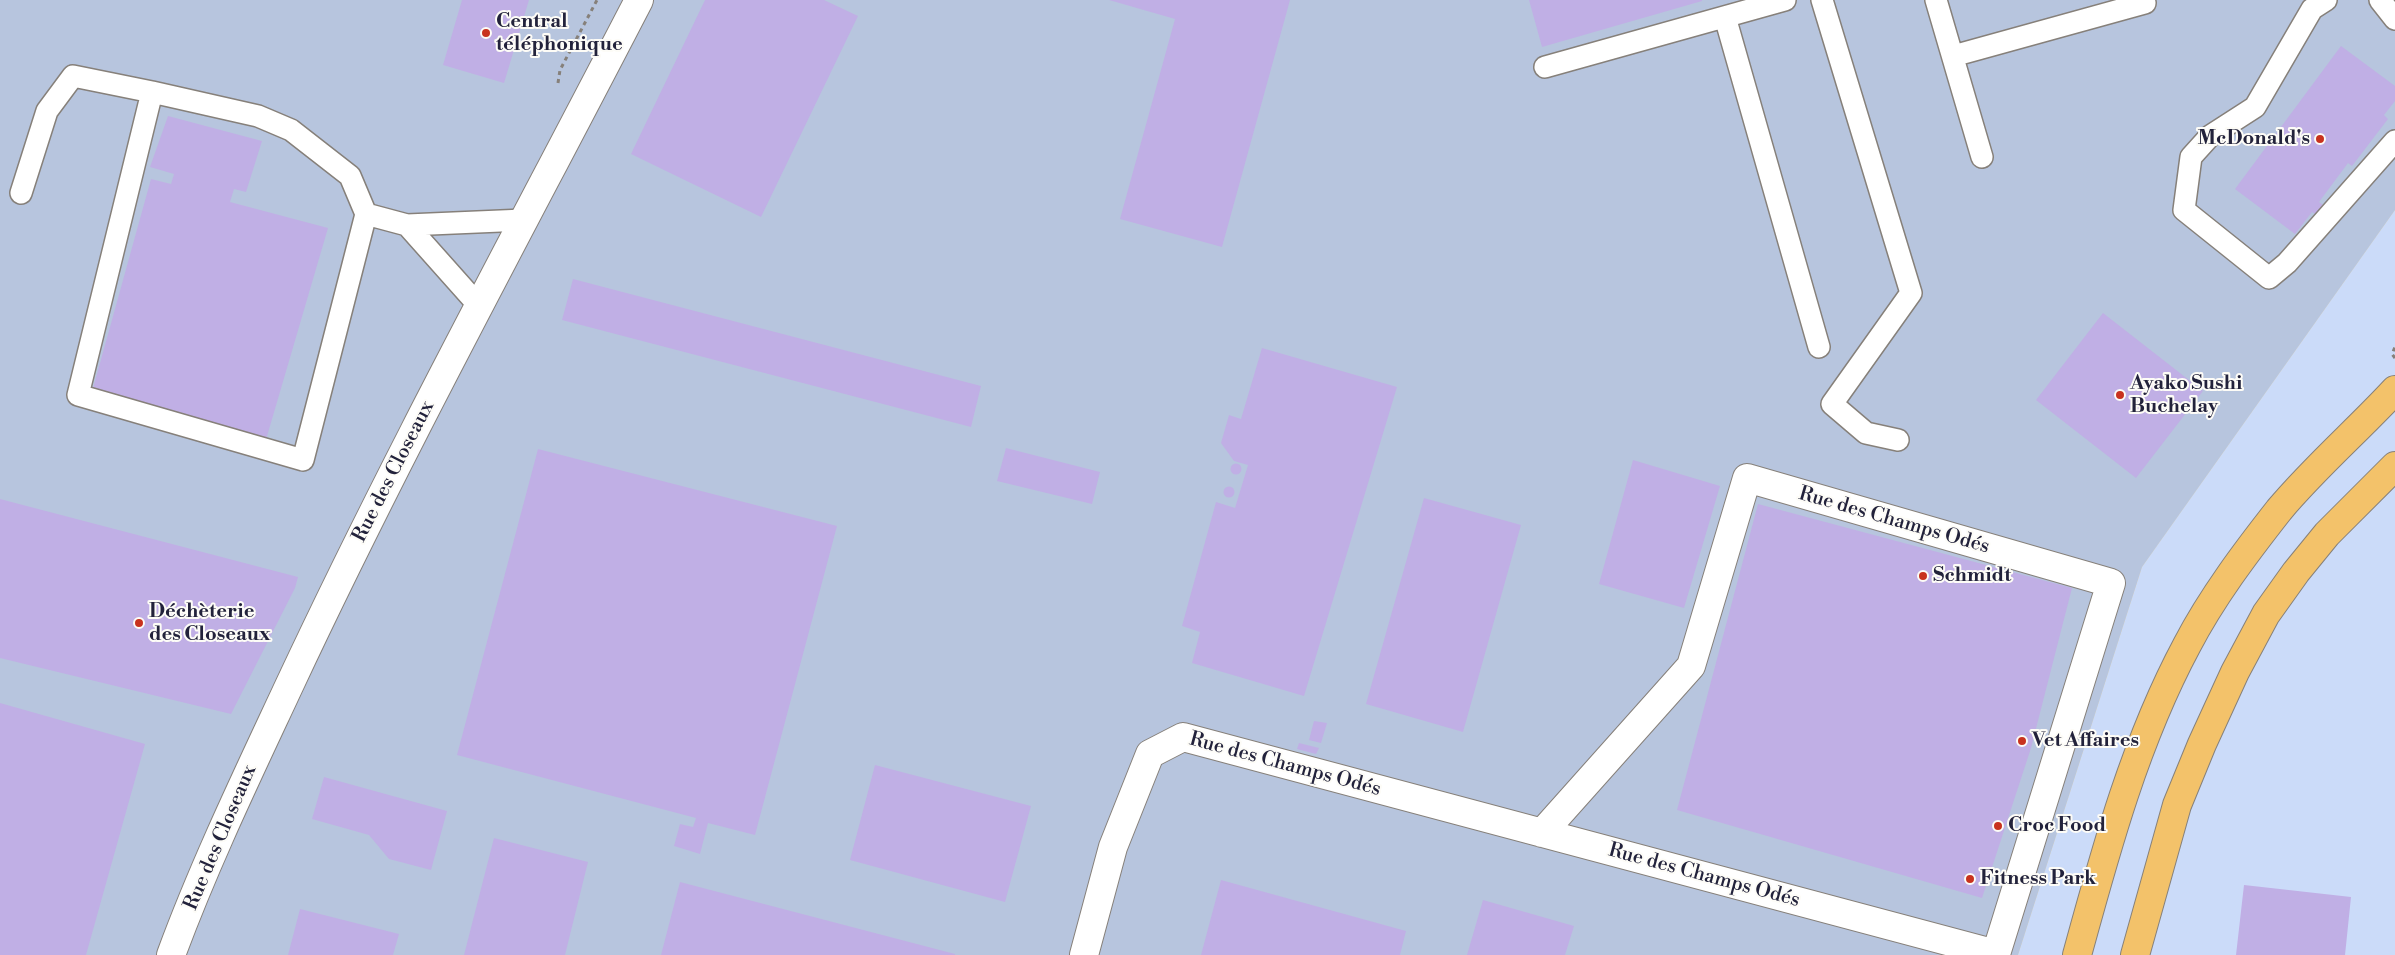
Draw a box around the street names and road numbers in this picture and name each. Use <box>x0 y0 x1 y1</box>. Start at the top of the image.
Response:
street label: Rue des Closeaux <box>348 397 440 547</box>
street label: Rue des Champs Odés <box>1796 482 1992 560</box>
street label: Rue des Champs Odés <box>1187 728 1383 802</box>
street label: Rue des Closeaux <box>180 762 262 914</box>
street label: Rue des Champs Odés <box>1606 839 1802 913</box>

